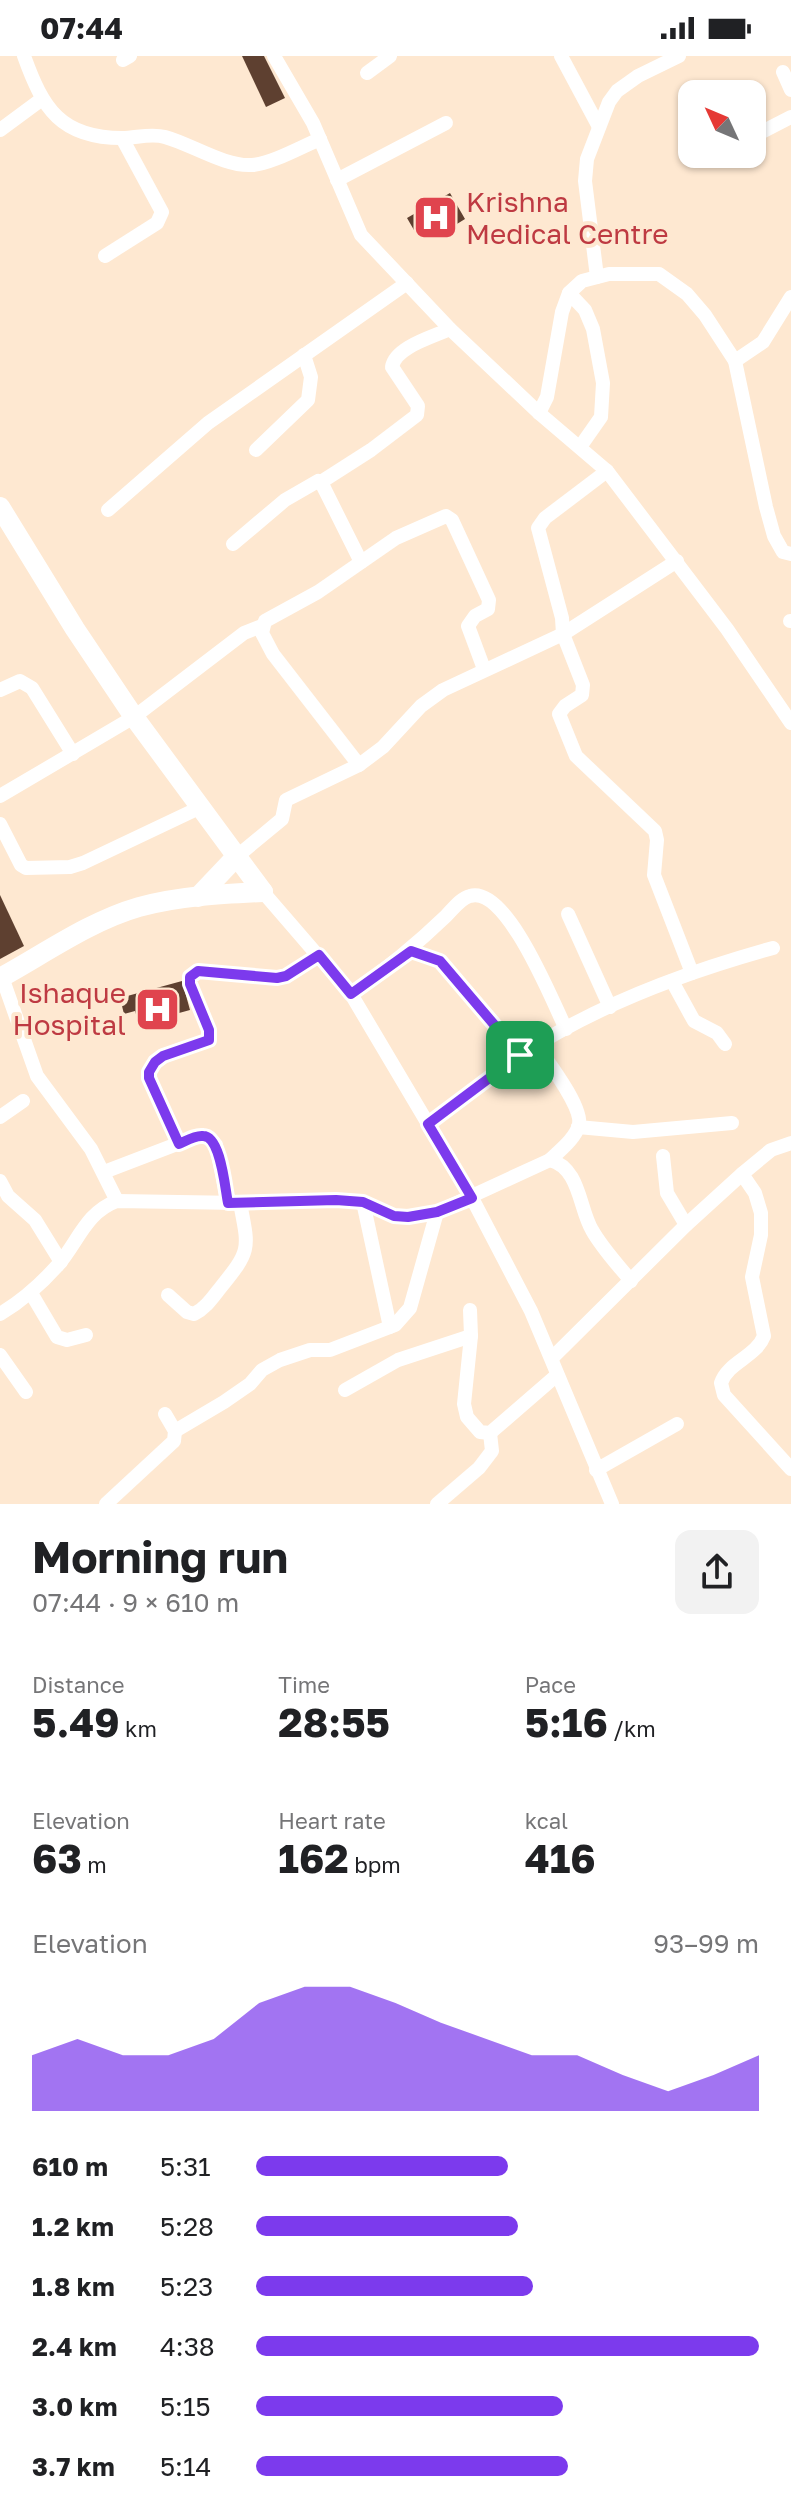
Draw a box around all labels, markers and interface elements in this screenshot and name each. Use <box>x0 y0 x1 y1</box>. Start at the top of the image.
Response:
text: 07:44 <box>40 10 123 46</box>
north arrow <box>678 80 766 168</box>
map controls <box>678 80 766 168</box>
place label: Krishna Medical Centre <box>466 185 668 250</box>
hospital icon: Krishna Medical Centre <box>411 194 459 242</box>
place label: Ishaque Hospital <box>12 976 126 1041</box>
hospital icon: Ishaque Hospital <box>133 985 181 1033</box>
pin <box>486 1021 554 1089</box>
icon: arrive <box>498 1033 542 1077</box>
text: Morning run <box>32 1530 288 1583</box>
button: share <box>675 1530 759 1614</box>
text: 07:44 · 9 × 610 m <box>32 1587 239 1618</box>
text: Distance <box>32 1671 124 1698</box>
text: Time <box>278 1671 330 1698</box>
text: Pace <box>525 1671 576 1698</box>
text: 5.49 <box>32 1698 120 1746</box>
text: 28:55 <box>278 1698 390 1746</box>
text: 5:16 <box>525 1698 608 1746</box>
text: km <box>120 1715 157 1742</box>
text: /km <box>608 1715 656 1742</box>
text: Elevation <box>32 1807 130 1834</box>
text: Heart rate <box>278 1807 386 1834</box>
text: kcal <box>525 1807 568 1834</box>
text: 63 <box>32 1834 82 1882</box>
text: 162 <box>278 1834 349 1882</box>
text: 416 <box>525 1834 596 1882</box>
text: m <box>82 1851 107 1878</box>
text: bpm <box>349 1851 401 1878</box>
text: Elevation <box>32 1928 148 1959</box>
text: 93–99 m <box>653 1928 759 1959</box>
text: 610 m <box>32 2151 108 2182</box>
text: 5:31 <box>160 2151 211 2182</box>
text: 1.2 km <box>32 2211 114 2242</box>
text: 5:28 <box>160 2211 214 2242</box>
text: 1.8 km <box>32 2271 115 2302</box>
text: 5:23 <box>160 2271 213 2302</box>
text: 2.4 km <box>32 2331 117 2362</box>
text: 4:38 <box>160 2331 215 2362</box>
text: 3.0 km <box>32 2391 117 2422</box>
text: 5:15 <box>160 2391 211 2422</box>
text: 3.7 km <box>32 2451 115 2482</box>
text: 5:14 <box>160 2451 211 2482</box>

